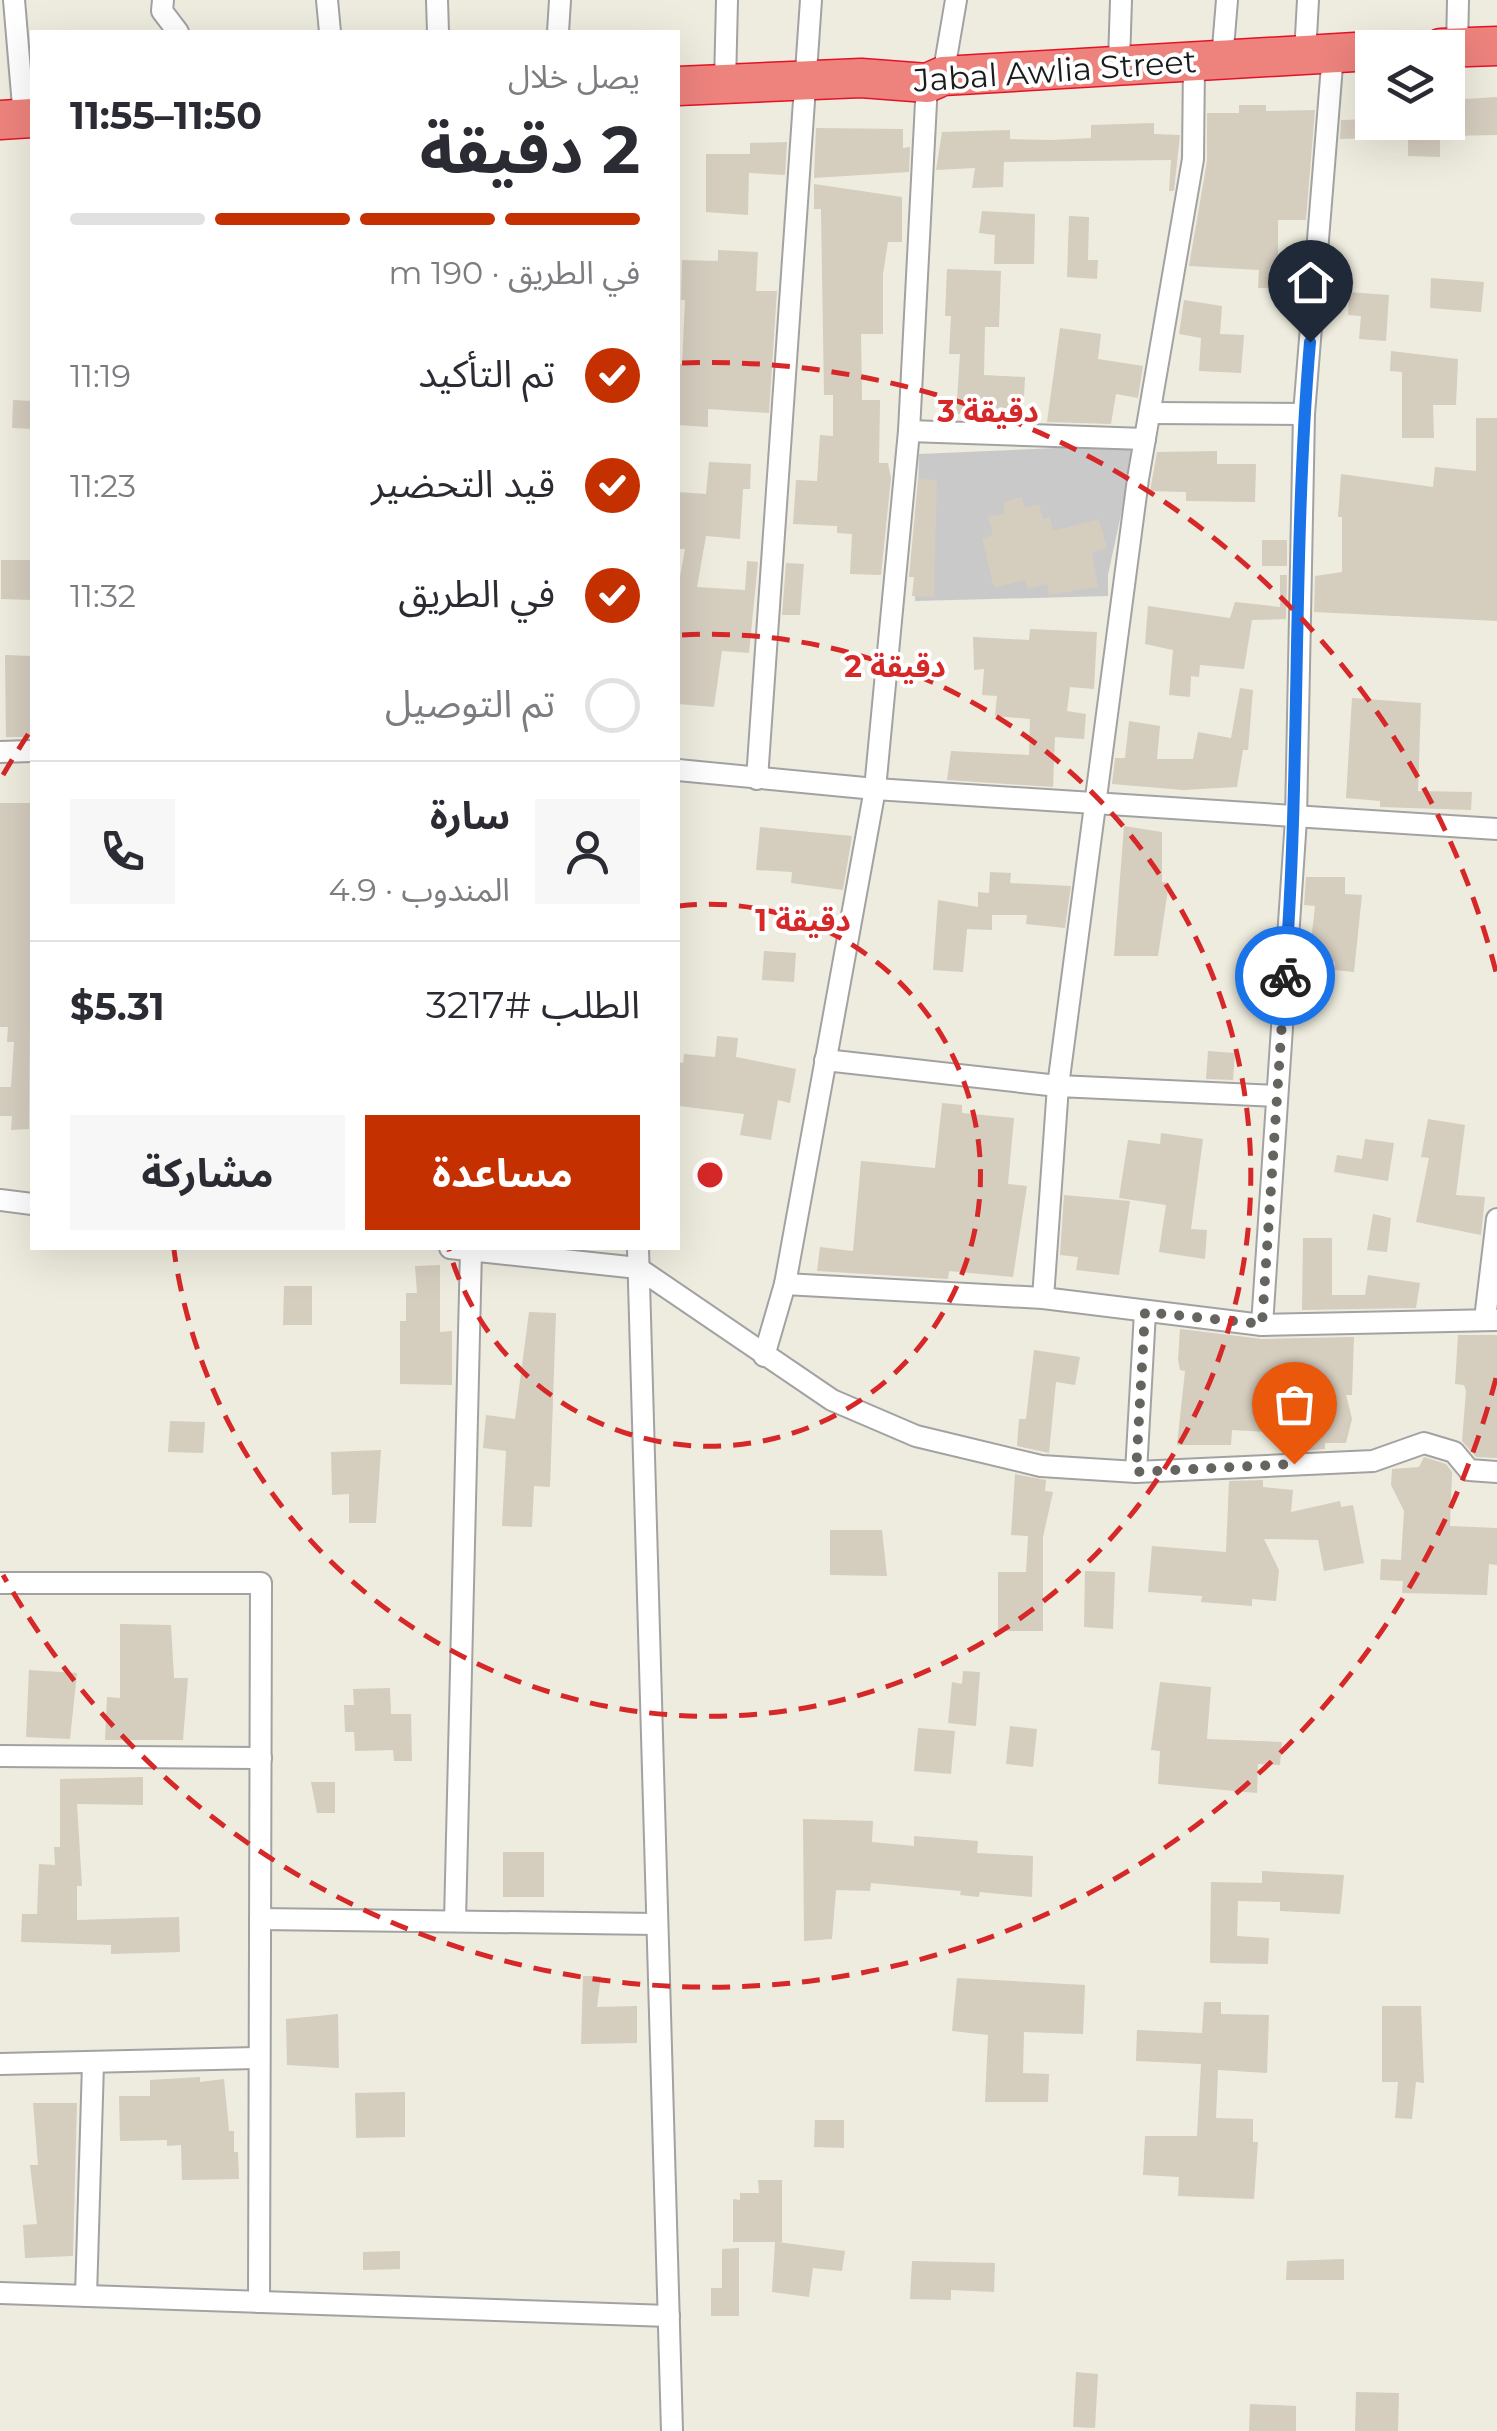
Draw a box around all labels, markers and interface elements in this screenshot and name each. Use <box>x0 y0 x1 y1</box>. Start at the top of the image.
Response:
map controls <box>1355 30 1465 140</box>
button: layers <box>1355 30 1465 140</box>
street label: Jabal Awlia Street <box>911 41 1198 100</box>
text: يصل خلال <box>508 57 640 96</box>
text: 11:50–11:55 <box>70 92 262 139</box>
text: 2 دقيقة <box>420 110 640 189</box>
pin <box>1268 240 1353 343</box>
text: في الطريق · 190 m <box>389 253 640 292</box>
icon: home <box>1283 255 1338 310</box>
icon: check <box>585 348 640 403</box>
text: تم التأكيد <box>418 350 555 397</box>
text: 11:19 <box>70 356 131 395</box>
text: 3 دقيقة <box>936 393 1039 430</box>
icon: check <box>585 458 640 513</box>
text: قيد التحضير <box>371 460 555 507</box>
text: 11:23 <box>70 466 136 505</box>
icon: check <box>585 568 640 623</box>
text: في الطريق <box>398 570 555 617</box>
text: 11:32 <box>70 576 136 615</box>
text: 2 دقيقة <box>844 648 946 685</box>
text: تم التوصيل <box>385 680 555 727</box>
text: سارة <box>430 792 510 839</box>
button: phone <box>70 799 175 904</box>
button: person <box>535 799 640 904</box>
text: المندوب · 4.9 <box>329 870 510 909</box>
text: 1 دقيقة <box>755 902 851 939</box>
courier <box>1235 926 1335 1026</box>
icon: bike <box>1258 949 1313 1004</box>
text: الطلب #3217 <box>426 981 640 1028</box>
text: $5.31 <box>70 983 165 1030</box>
button: مشاركة <box>70 1115 345 1230</box>
button: مساعدة <box>365 1115 640 1230</box>
centre of rings <box>692 1157 728 1193</box>
pin <box>1252 1362 1337 1465</box>
icon: bag <box>1267 1377 1322 1432</box>

